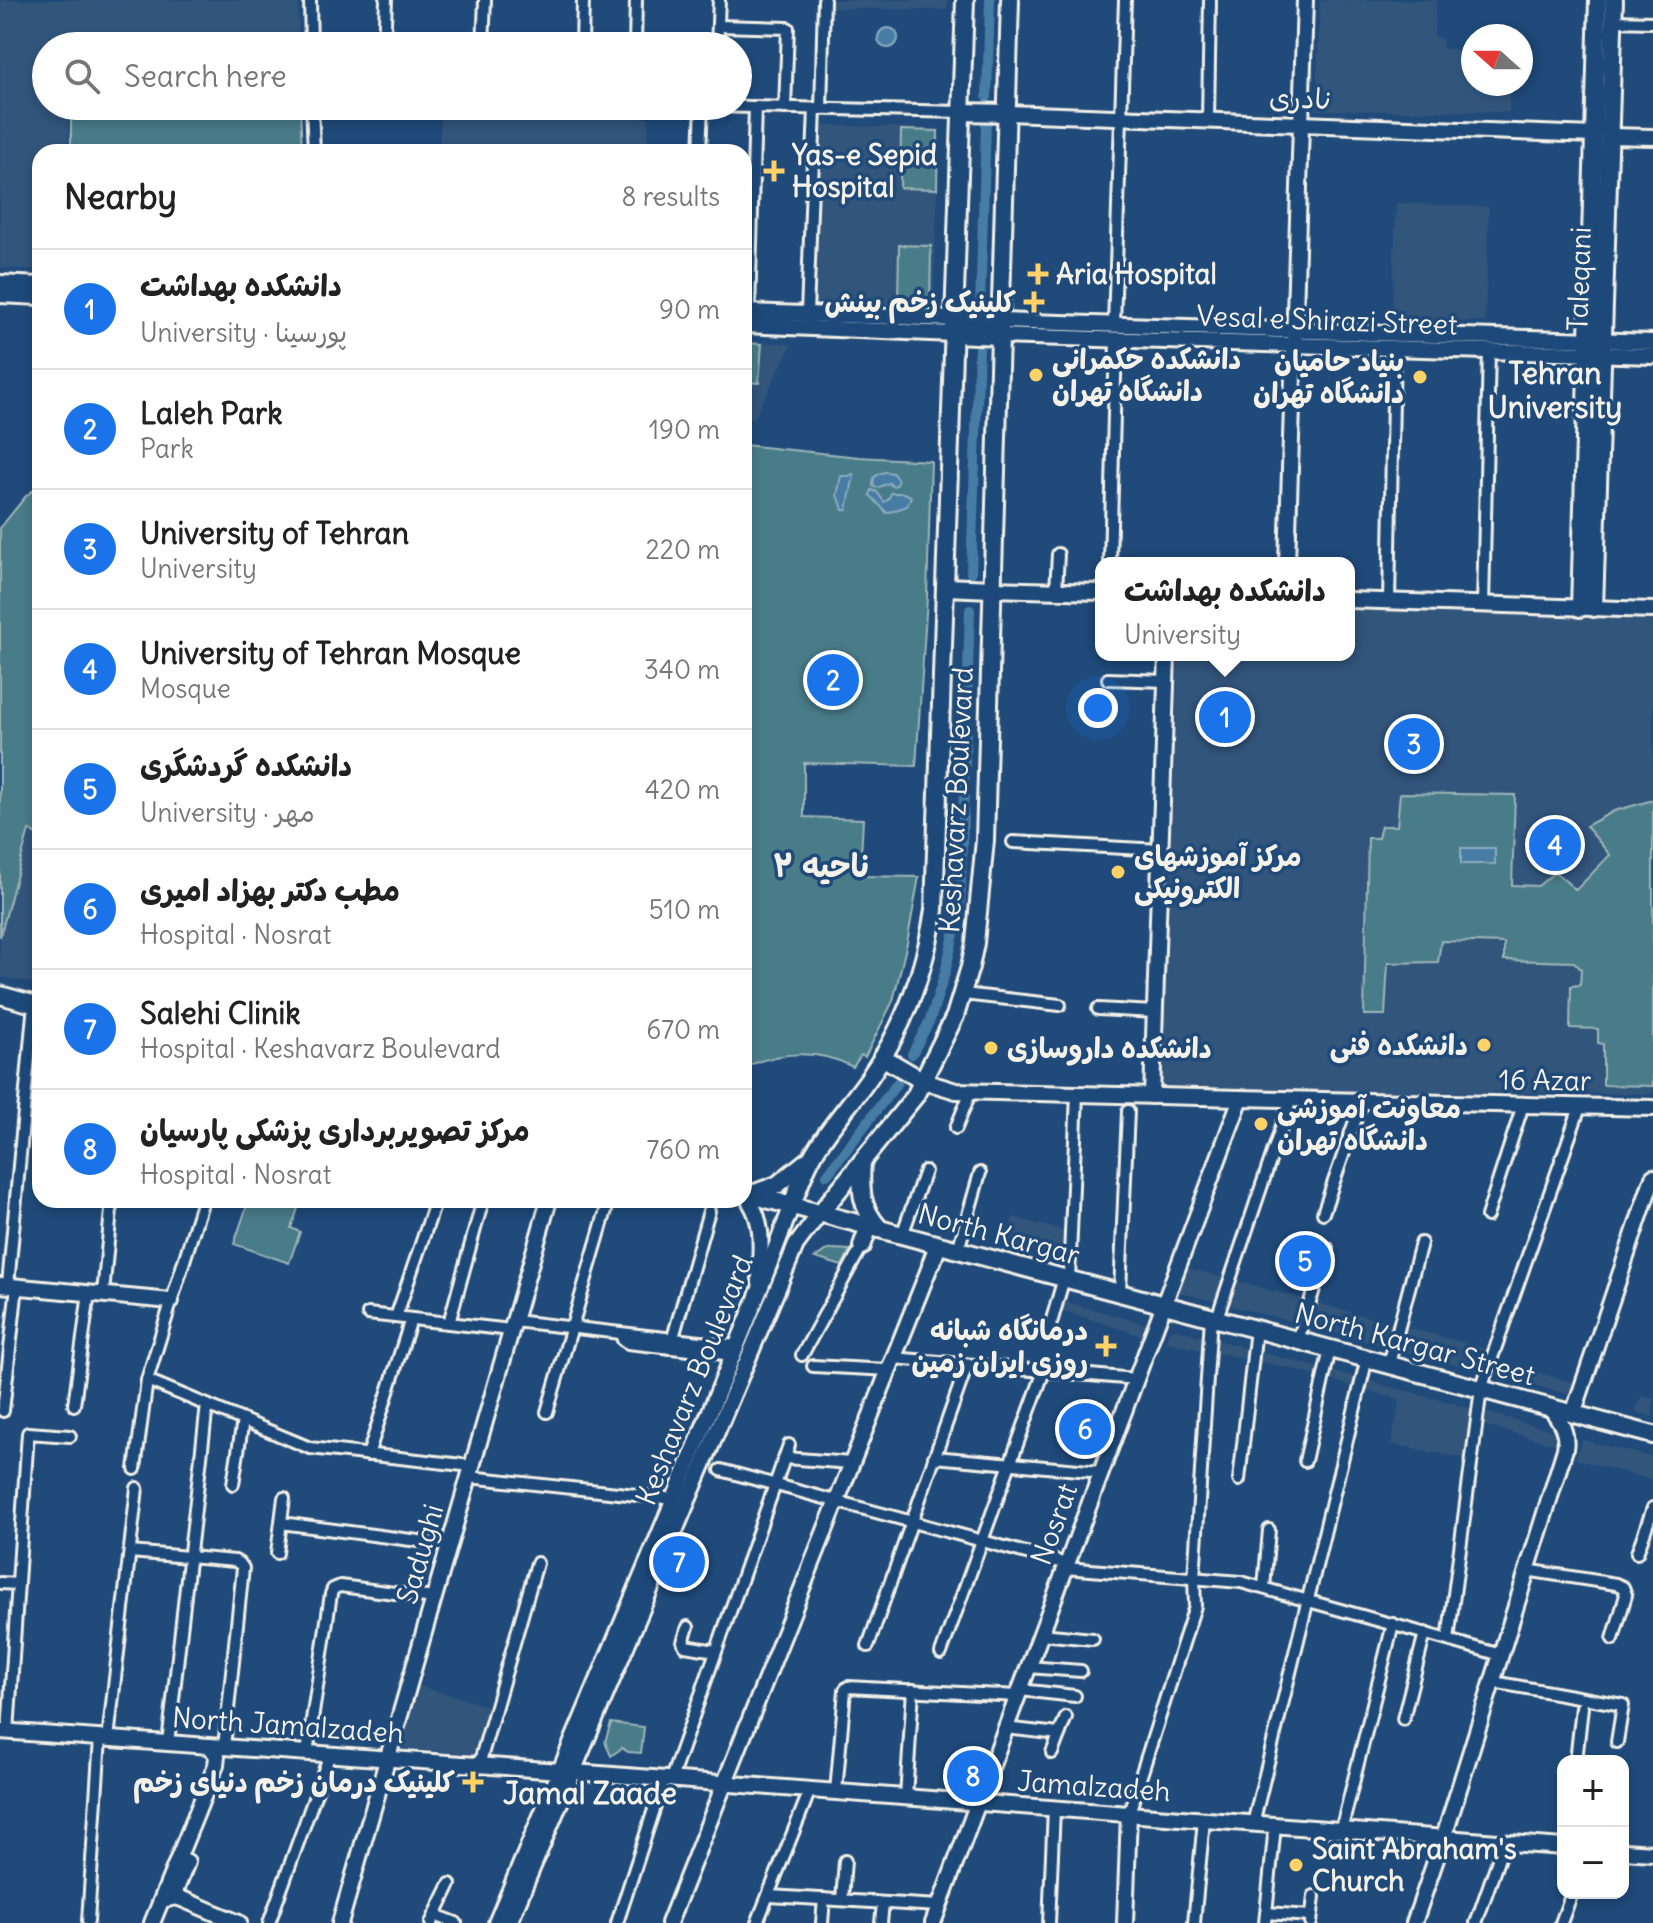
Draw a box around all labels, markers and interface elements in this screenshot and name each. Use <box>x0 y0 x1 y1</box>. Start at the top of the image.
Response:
north arrow <box>1461 24 1533 96</box>
search box <box>32 32 752 120</box>
icon: search <box>60 54 104 98</box>
text: Search here <box>124 57 287 95</box>
street label: نادری <box>1269 79 1333 117</box>
place label: Yas-e Sepid Hospital <box>791 137 938 205</box>
marker: Yas-e Sepid Hospital <box>763 160 785 182</box>
text: Nearby <box>64 175 177 218</box>
text: 8 results <box>622 180 720 213</box>
street label: Taleqani <box>1559 226 1599 332</box>
place label: Aria Hospital <box>1056 256 1217 292</box>
marker: Aria Hospital <box>1027 263 1049 285</box>
text: دانشکده بهداشت <box>140 266 342 304</box>
place label: کلینیک زخم بینش <box>825 284 1017 324</box>
marker: کلینیک زخم بینش <box>1023 291 1045 313</box>
text: 1 <box>85 293 95 326</box>
text: 90 m <box>659 293 720 326</box>
street label: Vesal e Shirazi Street <box>1196 297 1458 343</box>
text: University · پورسینا <box>140 316 347 349</box>
place label: دانشکده حکمرانی دانشگاه تهران <box>1052 341 1241 409</box>
place label: بنیاد حامیان دانشگاه تهران <box>1253 343 1404 411</box>
district label: Tehran University <box>1488 354 1622 426</box>
marker: دانشکده حکمرانی دانشگاه تهران <box>1027 366 1045 384</box>
marker: بنیاد حامیان دانشگاه تهران <box>1411 368 1429 386</box>
text: Laleh Park <box>140 394 283 432</box>
text: 2 <box>83 413 97 446</box>
text: 190 m <box>649 413 720 446</box>
text: Park <box>140 432 194 465</box>
text: University of Tehran <box>140 514 409 552</box>
text: 3 <box>83 533 97 566</box>
text: 220 m <box>645 533 720 566</box>
text: University <box>140 552 257 585</box>
popup <box>1095 557 1355 661</box>
text: دانشکده بهداشت <box>1124 571 1326 609</box>
text: University <box>1124 618 1241 651</box>
text: University of Tehran Mosque <box>140 634 521 672</box>
pin: 2 <box>807 650 859 710</box>
text: 4 <box>82 653 98 686</box>
text: 340 m <box>644 653 720 686</box>
street label: Keshavarz Boulevard <box>931 666 981 934</box>
text: Mosque <box>140 672 231 705</box>
pin: 1 <box>1199 687 1251 747</box>
your location <box>1078 688 1118 728</box>
pin: 3 <box>1388 714 1440 774</box>
text: دانشکده گردشگری <box>140 746 352 784</box>
text: 5 <box>83 773 97 806</box>
text: 420 m <box>645 773 720 806</box>
text: University · مهر <box>140 796 315 829</box>
pin: 4 <box>1529 815 1581 875</box>
place label: مرکز آموزشهای الکترونیکی <box>1134 838 1302 908</box>
district label: ناحیه ۲ <box>773 845 869 886</box>
marker: مرکز آموزشهای الکترونیکی <box>1109 863 1127 881</box>
text: مطب دکتر بهزاد امیری <box>140 871 400 909</box>
text: 6 <box>82 893 98 926</box>
text: 510 m <box>649 893 720 926</box>
text: Hospital · Nosrat <box>140 918 331 951</box>
text: Salehi Clinik <box>140 994 300 1032</box>
text: 7 <box>84 1013 96 1046</box>
text: 670 m <box>646 1013 720 1046</box>
place label: دانشکده فنی <box>1330 1027 1468 1064</box>
place label: دانشکده داروسازی <box>1007 1030 1212 1066</box>
text: Hospital · Keshavarz Boulevard <box>140 1032 501 1065</box>
marker: دانشکده فنی <box>1475 1036 1493 1054</box>
marker: دانشکده داروسازی <box>982 1039 1000 1057</box>
street label: 16 Azar <box>1498 1061 1592 1099</box>
place label: معاونت آموزشی دانشگاه تهران <box>1277 1090 1461 1158</box>
text: مرکز تصویربرداری پزشکی پارسیان <box>140 1111 530 1149</box>
marker: معاونت آموزشی دانشگاه تهران <box>1252 1115 1270 1133</box>
text: 8 <box>83 1133 97 1166</box>
text: 760 m <box>646 1133 720 1166</box>
text: Hospital · Nosrat <box>140 1158 331 1191</box>
street label: North Kargar <box>914 1195 1084 1273</box>
pin: 5 <box>1279 1231 1331 1291</box>
street label: Keshavarz Boulevard <box>627 1250 761 1510</box>
street label: North Kargar Street <box>1291 1295 1539 1393</box>
place label: درمانگاه شبانه روزی ایران زمین <box>912 1312 1088 1380</box>
marker: درمانگاه شبانه روزی ایران زمین <box>1095 1335 1117 1357</box>
pin: 6 <box>1059 1399 1111 1459</box>
street label: Nosrat <box>1023 1478 1085 1570</box>
street label: Sadughi <box>389 1500 451 1608</box>
pin: 7 <box>653 1532 705 1592</box>
street label: North Jamalzadeh <box>171 1699 405 1751</box>
pin: 8 <box>947 1746 999 1806</box>
map controls <box>1557 1755 1629 1899</box>
button: + <box>1557 1755 1629 1827</box>
street label: Jamalzadeh <box>1016 1763 1172 1809</box>
place label: کلینیک درمان زخم دنیای زخم <box>133 1764 456 1804</box>
marker: کلینیک درمان زخم دنیای زخم <box>462 1771 484 1793</box>
district label: Jamal Zaade <box>503 1774 677 1812</box>
button: − <box>1557 1827 1629 1899</box>
place label: Saint Abraham's Church <box>1312 1831 1517 1899</box>
marker: Saint Abraham's Church <box>1287 1856 1305 1874</box>

